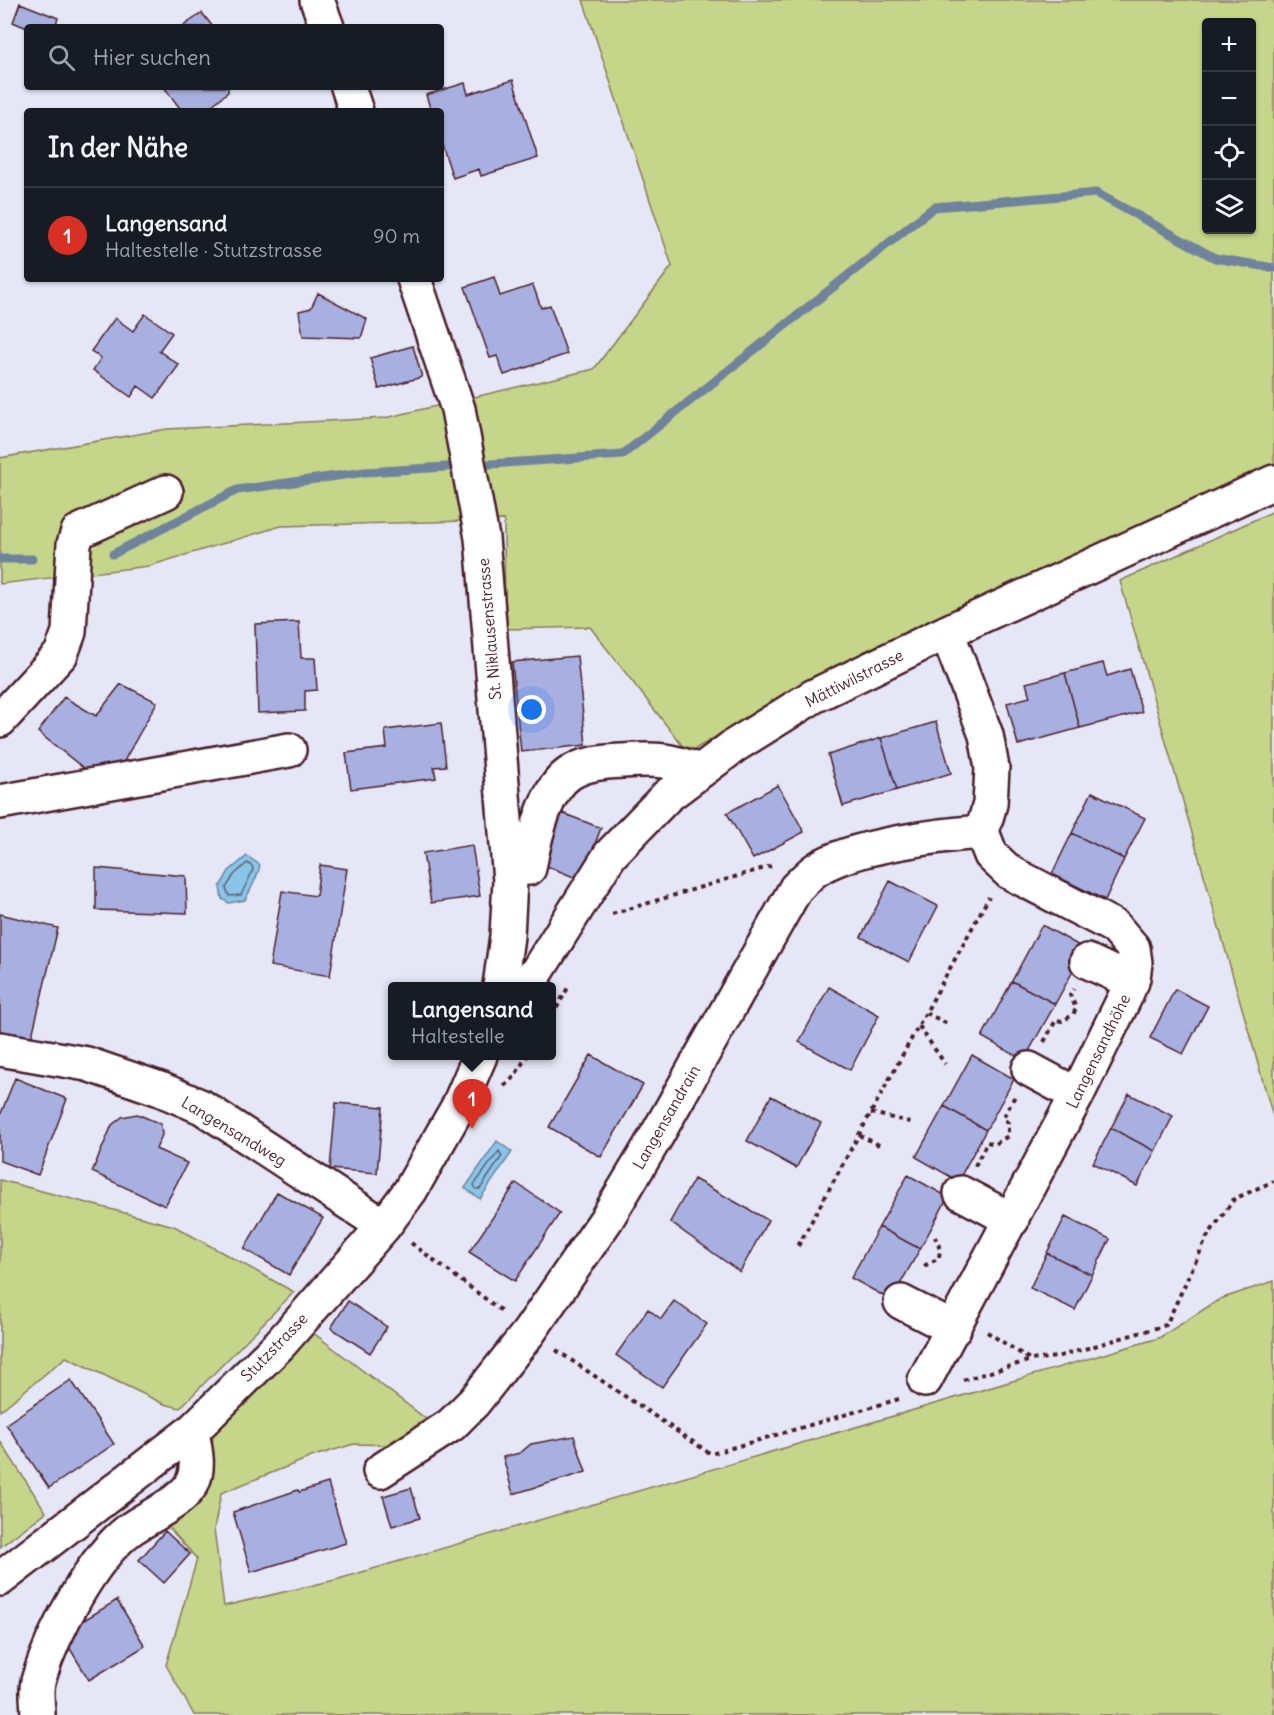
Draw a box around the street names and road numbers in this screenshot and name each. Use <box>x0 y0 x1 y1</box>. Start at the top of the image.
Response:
street label: St. Niklausenstrasse <box>473 557 505 701</box>
street label: Mättiwilstrasse <box>802 645 906 711</box>
street label: Langensandhöhe <box>1062 990 1134 1112</box>
street label: Langensandrain <box>628 1061 704 1173</box>
street label: Langensandweg <box>178 1092 290 1170</box>
street label: Stutzstrasse <box>236 1308 312 1386</box>

